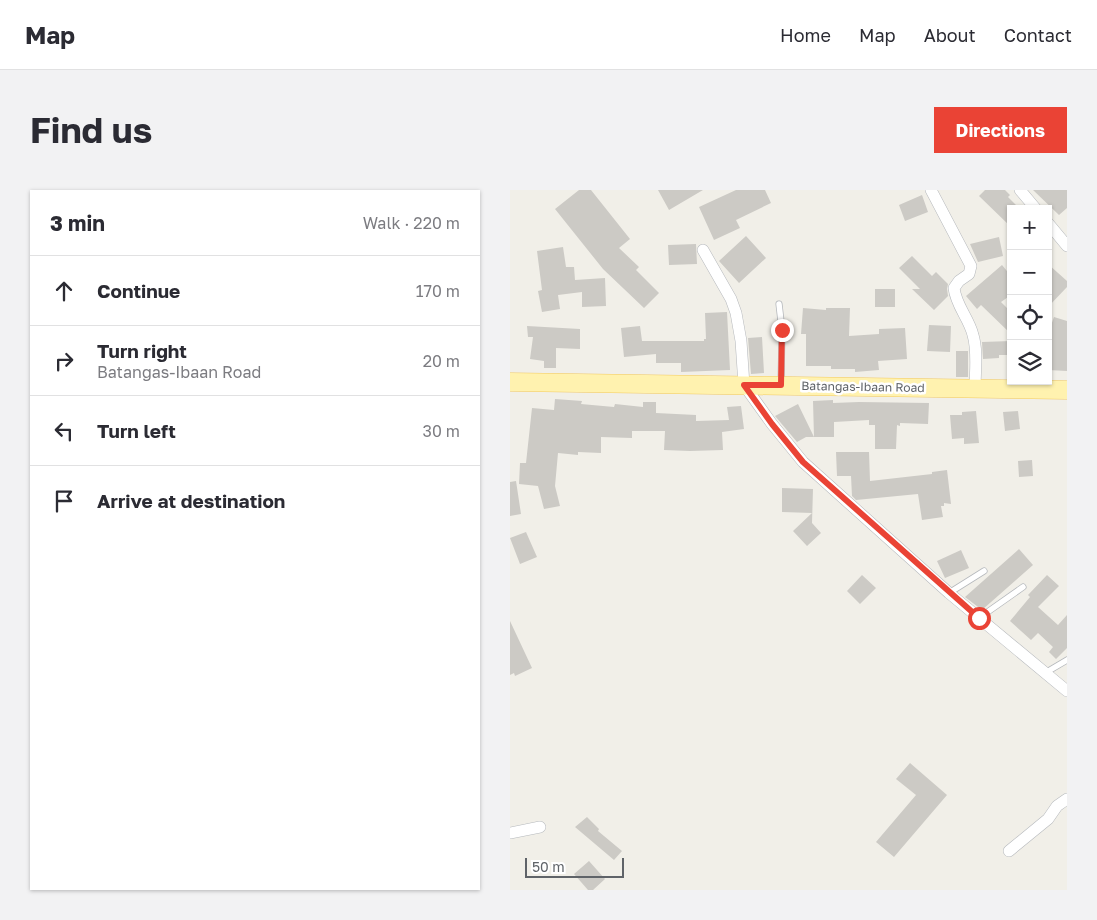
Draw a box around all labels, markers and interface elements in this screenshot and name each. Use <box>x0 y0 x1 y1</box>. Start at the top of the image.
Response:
text: Map <box>25 20 75 49</box>
text: Home <box>780 24 831 46</box>
text: Map <box>859 24 896 46</box>
text: About <box>924 24 976 46</box>
text: Contact <box>1004 24 1072 46</box>
button: Directions <box>934 107 1067 153</box>
text: Find us <box>30 109 152 151</box>
map controls <box>1007 205 1052 385</box>
button: + <box>1007 205 1052 250</box>
text: 3 min <box>50 210 105 236</box>
text: Walk · 220 m <box>363 213 460 233</box>
button: − <box>1007 250 1052 295</box>
icon: ahead <box>50 277 78 305</box>
text: Continue <box>97 279 180 302</box>
text: 170 m <box>416 281 460 301</box>
button: locate <box>1007 295 1052 340</box>
route end <box>771 319 794 342</box>
text: Turn right <box>97 339 187 362</box>
button: layers <box>1007 340 1052 385</box>
icon: right <box>50 347 78 375</box>
text: 20 m <box>423 351 460 371</box>
text: Batangas-Ibaan Road <box>97 362 261 382</box>
street label: Batangas-Ibaan Road <box>801 378 925 395</box>
icon: left <box>50 417 78 445</box>
text: Turn left <box>97 419 176 442</box>
text: 30 m <box>423 421 460 441</box>
icon: arrive <box>50 487 78 515</box>
text: Arrive at destination <box>97 489 285 512</box>
route start <box>968 607 991 630</box>
scale bar <box>525 855 624 878</box>
text: 50 m <box>532 858 565 875</box>

